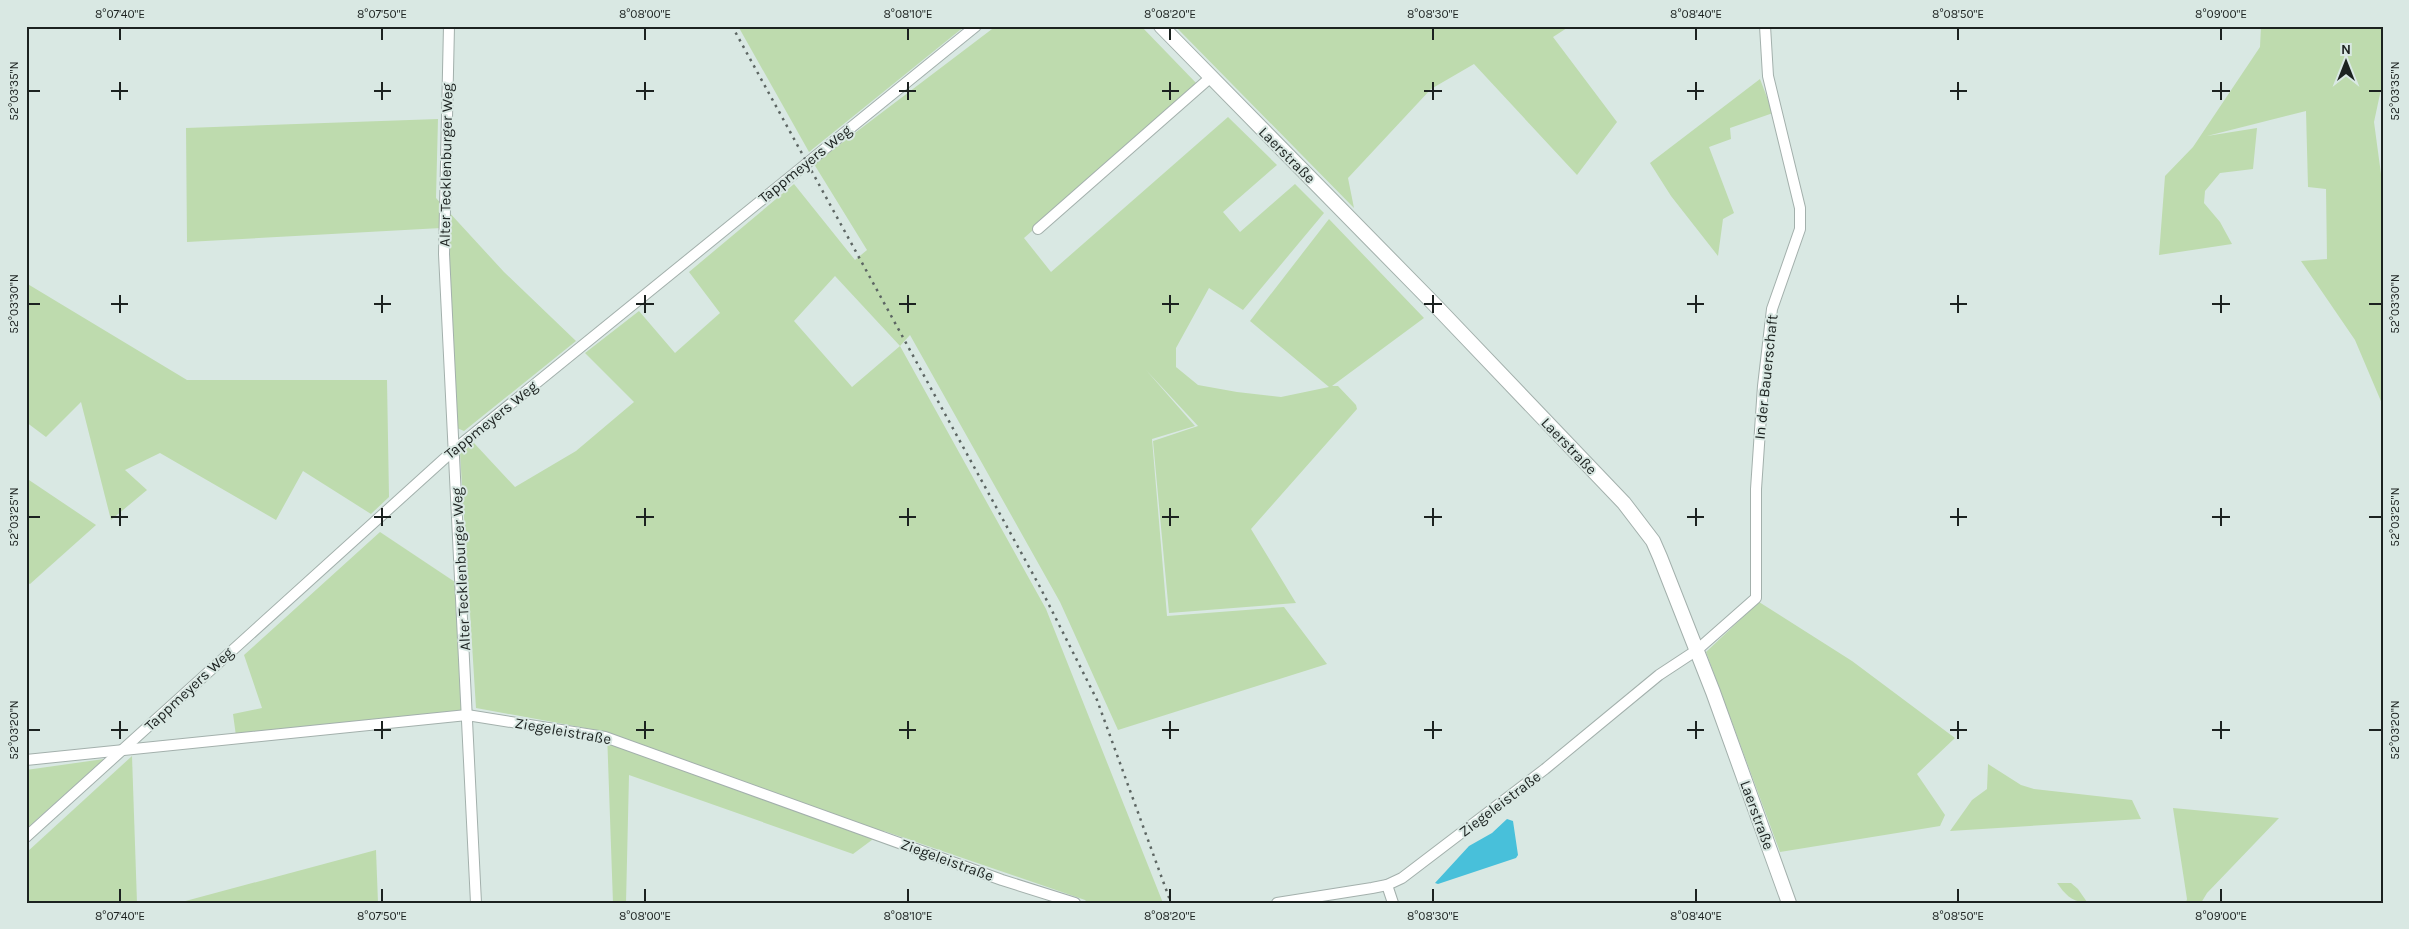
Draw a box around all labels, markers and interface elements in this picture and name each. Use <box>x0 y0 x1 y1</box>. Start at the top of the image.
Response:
text: 8°07'40"E <box>95 7 145 21</box>
text: 8°07'50"E <box>357 7 407 21</box>
text: 8°08'00"E <box>619 7 671 21</box>
text: 8°08'10"E <box>883 7 933 21</box>
text: 8°08'20"E <box>1144 7 1196 21</box>
text: 8°08'30"E <box>1407 7 1459 21</box>
text: 8°08'40"E <box>1670 7 1722 21</box>
text: 8°08'50"E <box>1932 7 1984 21</box>
text: 8°09'00"E <box>2195 7 2247 21</box>
north arrow <box>2322 38 2372 88</box>
text: N <box>2341 41 2351 58</box>
text: 52°03'35"N <box>7 61 21 121</box>
text: 52°03'35"N <box>2388 61 2402 121</box>
street label: Alter Tecklenburger Weg <box>436 82 456 247</box>
street label: Tappmeyers Weg <box>755 121 856 207</box>
street label: Laerstraße <box>1255 123 1319 187</box>
text: 52°03'30"N <box>7 274 21 334</box>
text: 52°03'30"N <box>2388 274 2402 334</box>
street label: In der Bauerschaft <box>1750 313 1782 441</box>
street label: Tappmeyers Weg <box>441 377 542 463</box>
street label: Laerstraße <box>1537 414 1601 478</box>
street label: Alter Tecklenburger Weg <box>448 486 474 651</box>
text: 52°03'25"N <box>7 487 21 547</box>
text: 52°03'25"N <box>2388 487 2402 547</box>
street label: Tappmeyers Weg <box>141 643 237 735</box>
text: 52°03'20"N <box>7 700 21 760</box>
text: 52°03'20"N <box>2388 700 2402 760</box>
street label: Ziegeleistraße <box>513 714 613 748</box>
street label: Ziegeleistraße <box>1456 767 1544 841</box>
street label: Laerstraße <box>1736 778 1778 852</box>
street label: Ziegeleistraße <box>898 835 996 885</box>
text: 8°07'40"E <box>95 909 145 923</box>
text: 8°07'50"E <box>357 909 407 923</box>
text: 8°08'00"E <box>619 909 671 923</box>
text: 8°08'10"E <box>883 909 933 923</box>
text: 8°08'20"E <box>1144 909 1196 923</box>
text: 8°08'30"E <box>1407 909 1459 923</box>
text: 8°08'40"E <box>1670 909 1722 923</box>
text: 8°08'50"E <box>1932 909 1984 923</box>
text: 8°09'00"E <box>2195 909 2247 923</box>

